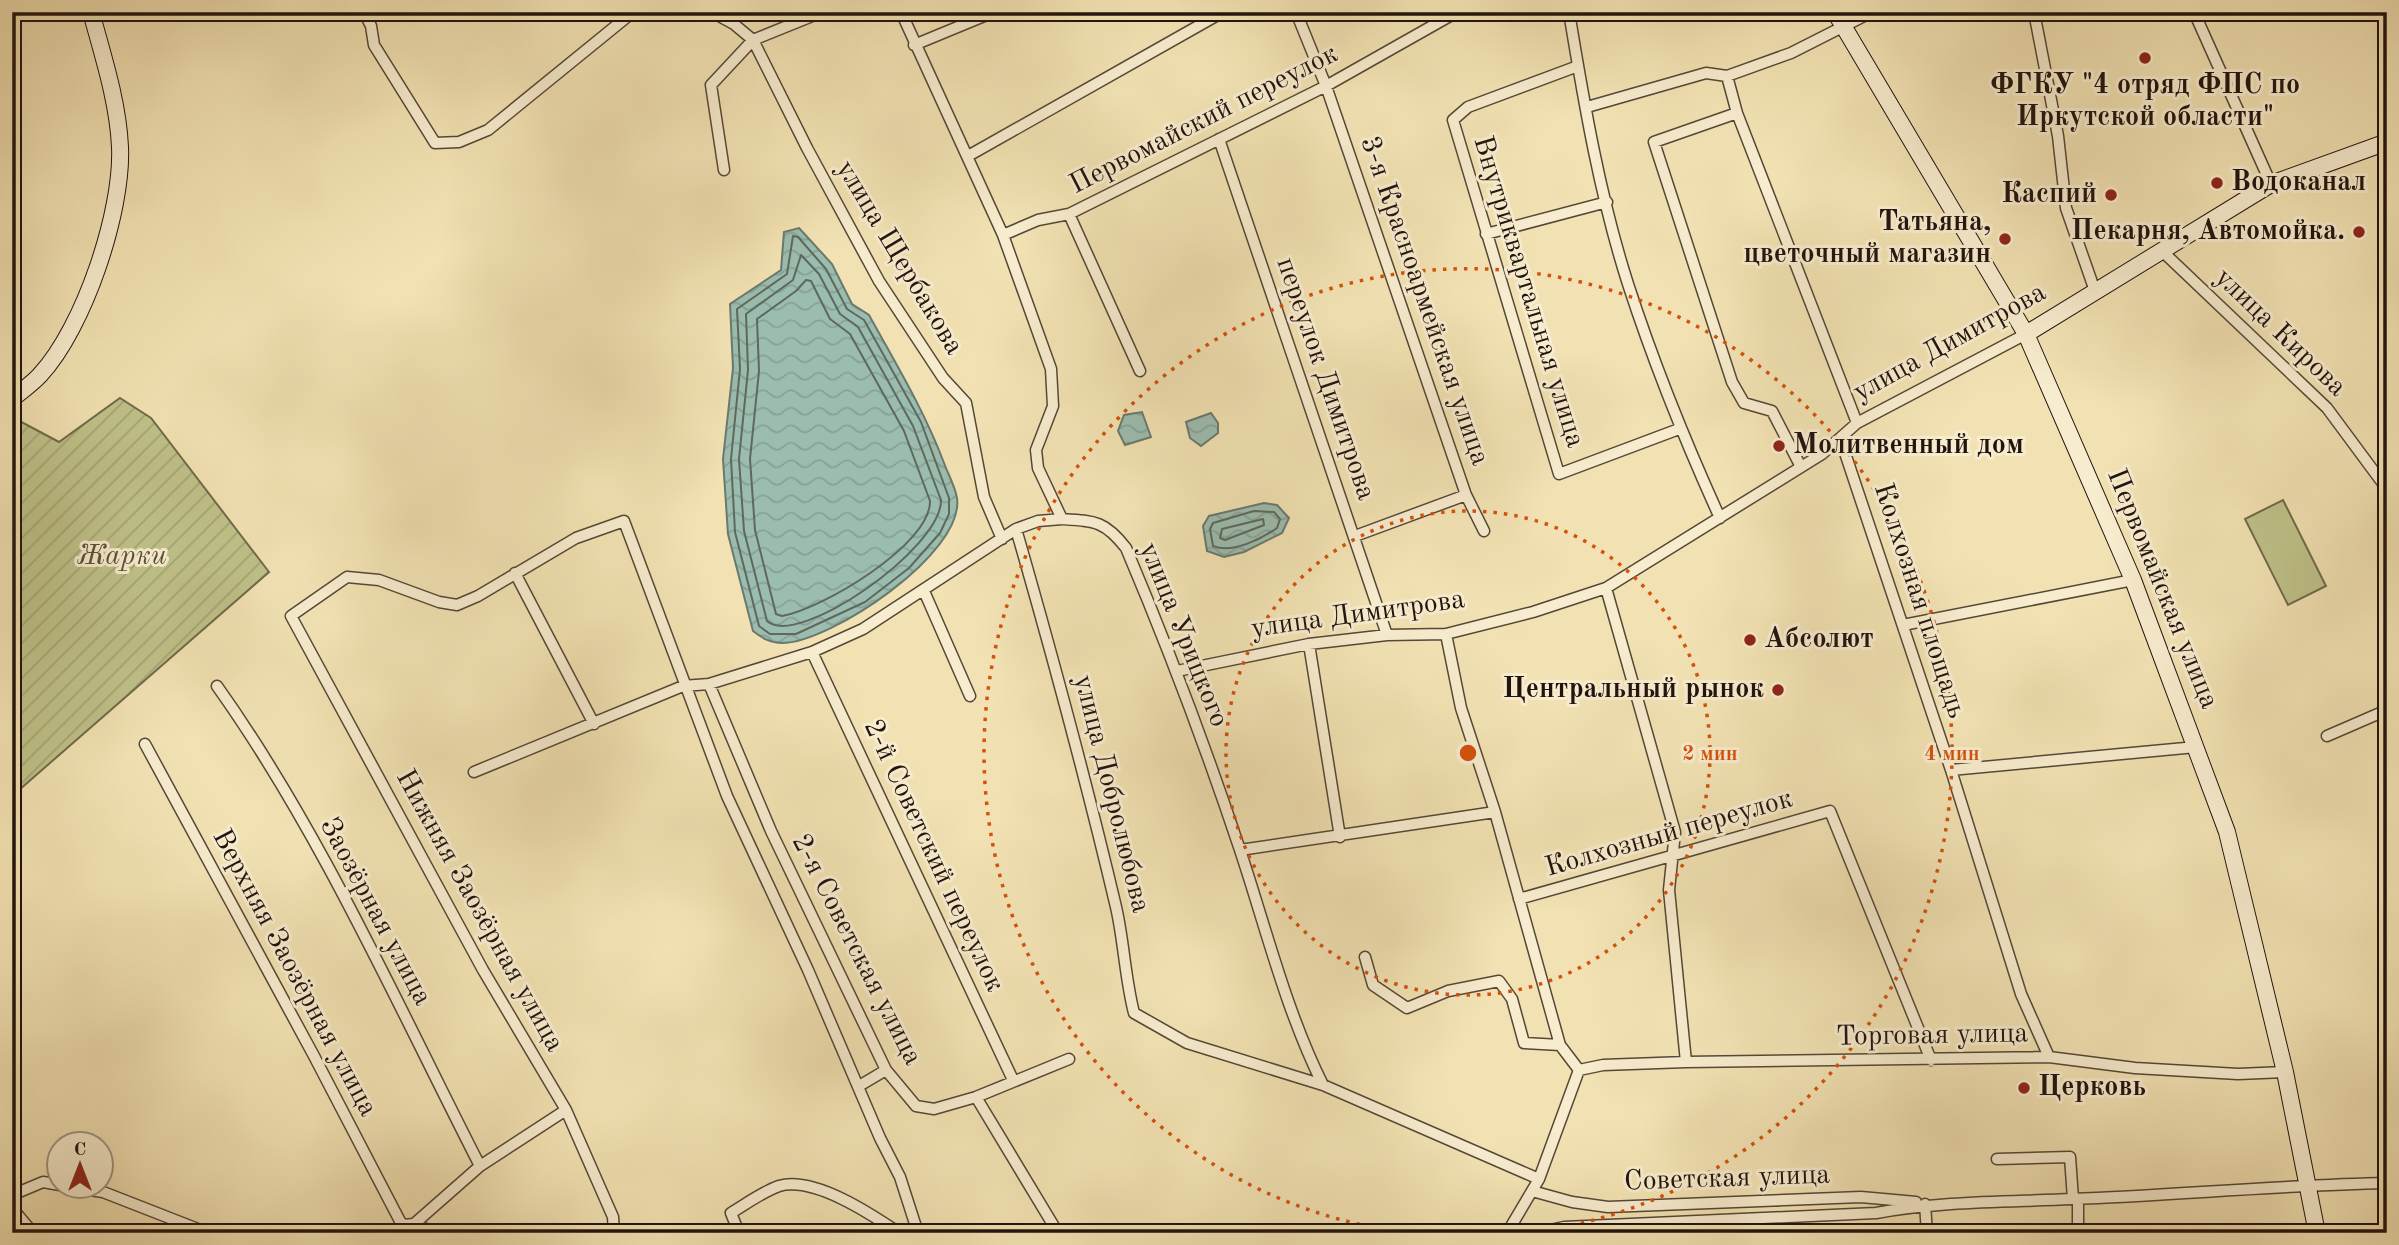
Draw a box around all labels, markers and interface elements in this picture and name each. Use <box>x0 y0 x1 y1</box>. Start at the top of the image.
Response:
street label: Первомайский переулок <box>1065 40 1343 200</box>
marker: ФГКУ "4 отряд ФПС по Иркутской области" <box>2137 50 2153 66</box>
place label: ФГКУ "4 отряд ФПС по Иркутской области" <box>1990 71 2300 132</box>
street label: 3-я Красноармейская улица <box>1354 133 1494 469</box>
street label: Внутриквартальная улица <box>1467 133 1589 451</box>
street label: улица Щербакова <box>830 156 968 360</box>
place label: Водоканал <box>2231 169 2366 197</box>
marker: Водоканал <box>2209 175 2225 191</box>
place label: Каспий <box>2001 180 2097 209</box>
marker: Каспий <box>2103 187 2119 203</box>
place label: Татьяна, цветочный магазин <box>1743 209 1991 269</box>
place label: Пекарня, Автомойка. <box>2071 218 2345 246</box>
marker: Пекарня, Автомойка. <box>2351 224 2367 240</box>
marker: Татьяна, цветочный магазин <box>1997 231 2013 247</box>
street label: переулок Димитрова <box>1270 254 1380 504</box>
street label: улица Кирова <box>2209 264 2351 402</box>
street label: улица Димитрова <box>1849 278 2051 407</box>
place label: Молитвенный дом <box>1793 432 2024 460</box>
marker: Молитвенный дом <box>1771 438 1787 454</box>
street label: Первомайская улица <box>2101 465 2223 713</box>
street label: Колхозная площадь <box>1868 480 1970 722</box>
street label: улица Урицкого <box>1133 539 1233 731</box>
park label: Жарки <box>77 543 167 571</box>
street label: улица Димитрова <box>1249 586 1467 644</box>
place label: Абсолют <box>1764 626 1874 654</box>
marker: Абсолют <box>1742 632 1758 648</box>
street label: улица Добролюбова <box>1068 672 1154 916</box>
place label: Центральный рынок <box>1503 676 1764 704</box>
marker: Центральный рынок <box>1770 682 1786 698</box>
street label: 2-й Советский переулок <box>858 716 1008 996</box>
centre of rings <box>1456 741 1480 765</box>
text: 2 мин <box>1682 744 1738 765</box>
text: 4 мин <box>1924 744 1980 765</box>
street label: Нижняя Заозёрная улица <box>390 765 568 1057</box>
street label: Колхозный переулок <box>1542 785 1796 883</box>
street label: Заозёрная улица <box>314 814 436 1011</box>
street label: Верхняя Заозёрная улица <box>206 825 382 1121</box>
street label: 2-я Советская улица <box>786 830 927 1070</box>
street label: Торговая улица <box>1836 1020 2029 1052</box>
place label: Церковь <box>2038 1074 2146 1102</box>
marker: Церковь <box>2016 1080 2032 1096</box>
north arrow <box>46 1130 116 1200</box>
text: С <box>74 1141 86 1160</box>
street label: Советская улица <box>1623 1161 1831 1197</box>

